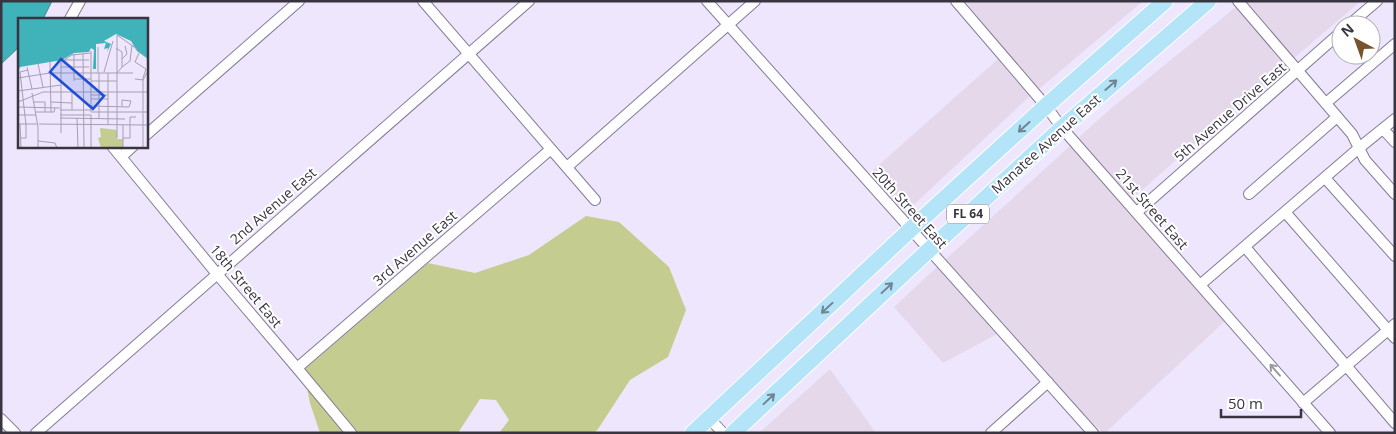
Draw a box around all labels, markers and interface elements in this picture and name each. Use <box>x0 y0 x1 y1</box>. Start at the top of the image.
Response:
north arrow <box>1331 15 1381 65</box>
inset map <box>18 18 148 148</box>
text: N <box>1337 19 1358 41</box>
street label: 5th Avenue Drive East <box>1170 58 1290 166</box>
one-way arrow <box>1105 79 1118 91</box>
street label: Manatee Avenue East <box>987 89 1104 198</box>
one-way arrow <box>1017 121 1030 133</box>
street label: 2nd Avenue East <box>226 163 320 248</box>
street label: 20th Street East <box>869 163 952 252</box>
street label: 21st Street East <box>1112 164 1193 253</box>
road number: FL 64 <box>947 204 989 223</box>
street label: 3rd Avenue East <box>369 206 461 289</box>
street label: 18th Street East <box>206 240 287 331</box>
one-way arrow <box>881 282 894 294</box>
one-way arrow <box>820 302 833 314</box>
one-way arrow <box>1269 363 1280 376</box>
scale bar <box>1221 386 1301 418</box>
one-way arrow <box>762 393 775 405</box>
text: 50 m <box>1228 393 1263 413</box>

